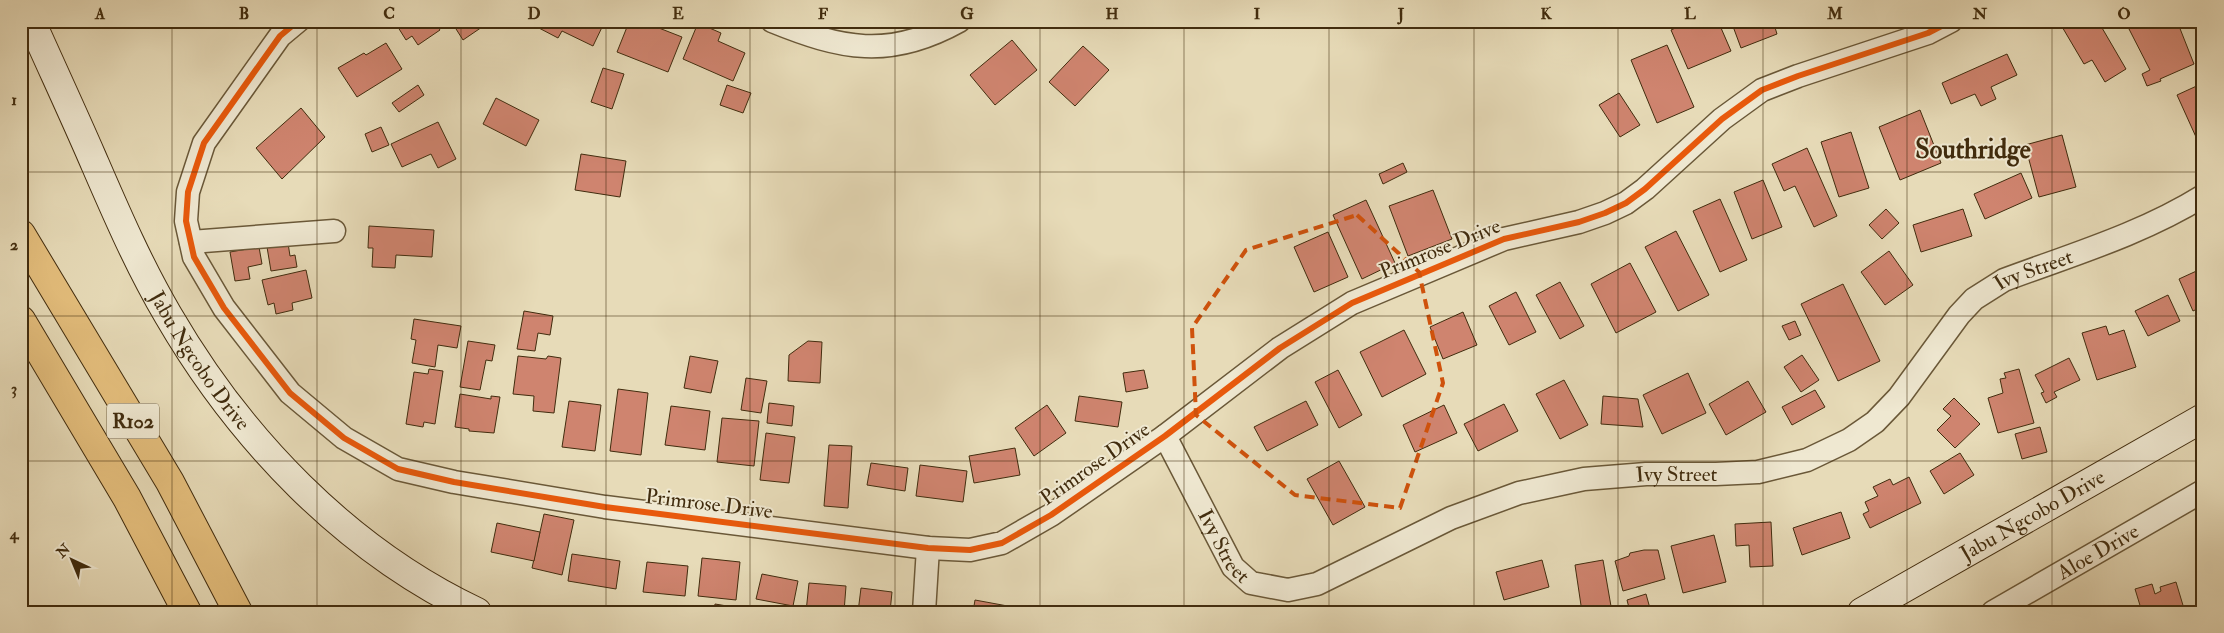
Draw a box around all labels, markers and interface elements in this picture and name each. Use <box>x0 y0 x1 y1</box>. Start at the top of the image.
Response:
text: A <box>94 4 106 24</box>
text: B <box>239 4 249 24</box>
text: C <box>383 4 395 24</box>
text: D <box>527 4 541 24</box>
text: E <box>672 4 684 24</box>
text: F <box>818 4 828 24</box>
text: G <box>960 4 974 24</box>
text: H <box>1105 4 1119 24</box>
text: I <box>1254 4 1261 24</box>
text: J <box>1397 4 1405 25</box>
text: K <box>1540 4 1552 24</box>
text: L <box>1684 4 1696 24</box>
text: M <box>1826 4 1843 24</box>
text: N <box>1972 4 1988 24</box>
text: O <box>2117 4 2131 24</box>
text: 1 <box>11 90 17 110</box>
district label: Southridge <box>1915 134 2031 167</box>
street label: Primrose Drive <box>1376 212 1505 286</box>
text: 2 <box>10 235 18 255</box>
street label: Ivy Street <box>1989 243 2076 297</box>
street label: Jabu Ngcobo Drive <box>143 285 256 436</box>
text: 3 <box>11 379 17 399</box>
road number: R102 <box>107 404 159 438</box>
street label: Primrose Drive <box>1035 416 1155 512</box>
street label: Ivy Street <box>1635 461 1718 488</box>
street label: Jabu Ngcobo Drive <box>1954 463 2110 567</box>
street label: Primrose Drive <box>644 483 774 525</box>
street label: Ivy Street <box>1192 505 1256 589</box>
street label: Aloe Drive <box>2051 517 2144 586</box>
text: 4 <box>9 524 20 544</box>
north arrow <box>48 536 98 586</box>
text: N <box>52 540 74 562</box>

